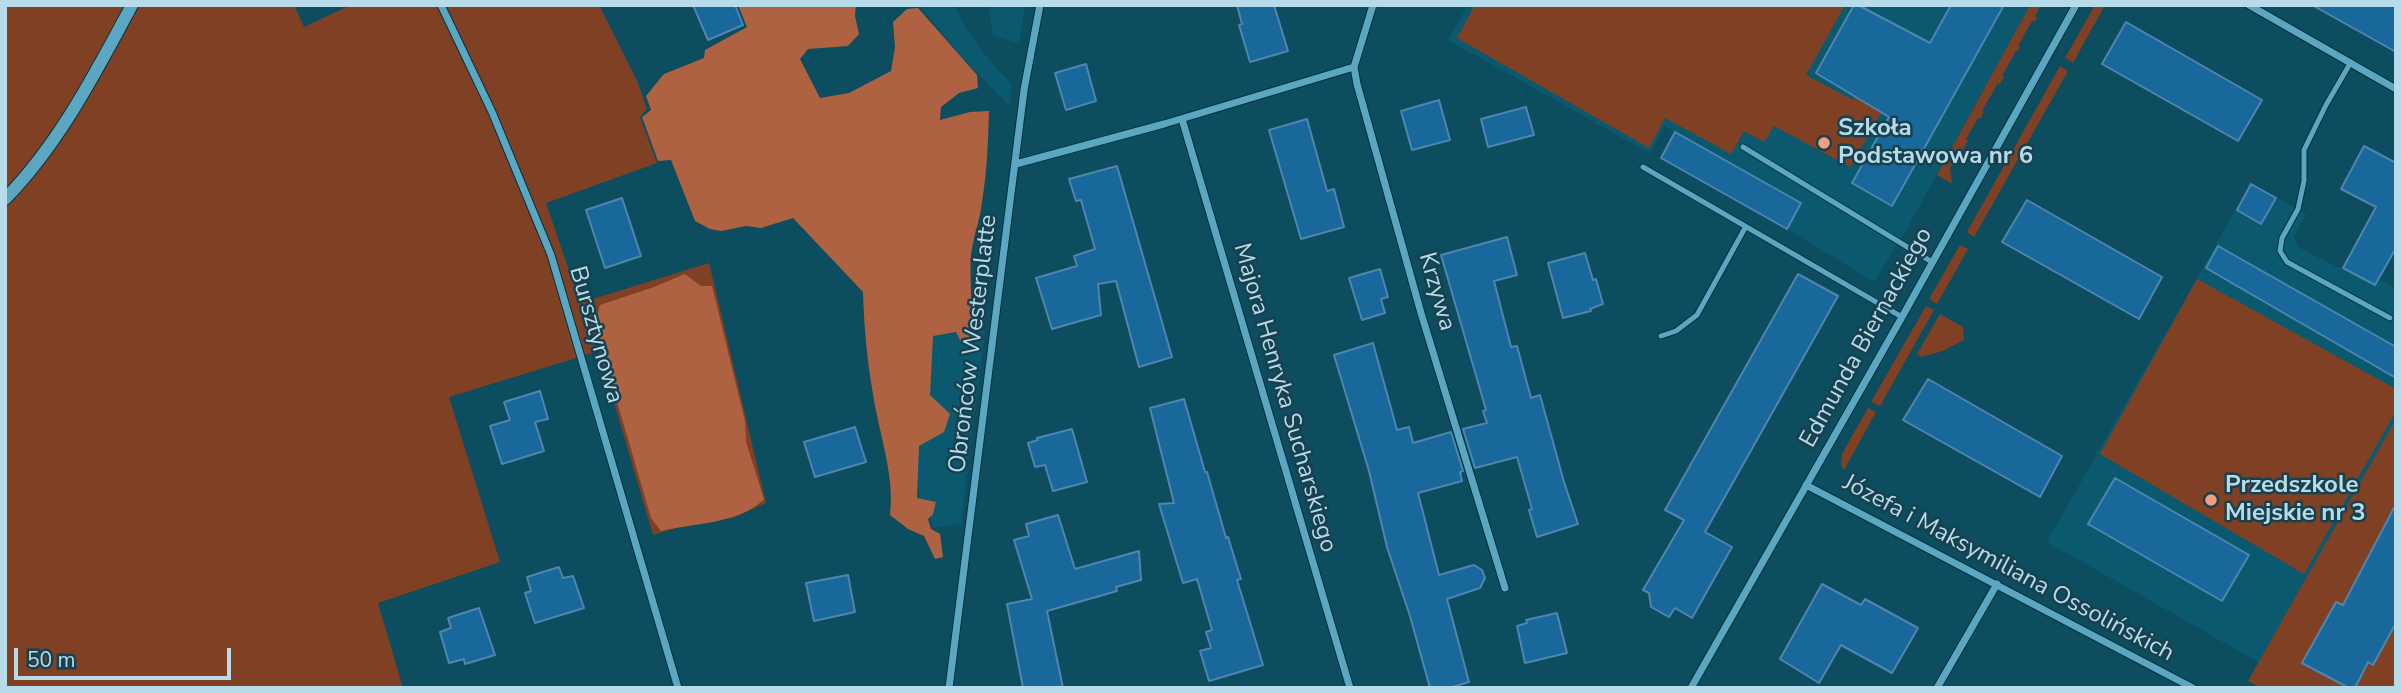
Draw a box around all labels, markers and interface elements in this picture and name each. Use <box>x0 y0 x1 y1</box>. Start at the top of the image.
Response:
place label: Szkoła Podstawowa nr 6 <box>1838 115 2033 171</box>
marker: Szkoła Podstawowa nr 6 <box>1816 135 1832 151</box>
street label: Obrońców Westerplatte <box>944 213 1004 475</box>
street label: Edmunda Biernackiego <box>1795 223 1939 453</box>
street label: Majora Henryka Sucharskiego <box>1226 240 1342 556</box>
street label: Krzywa <box>1411 250 1461 334</box>
street label: Bursztynowa <box>562 263 628 407</box>
street label: Józefa i Maksymiliana Ossolińskich <box>1838 469 2178 669</box>
place label: Przedszkole Miejskie nr 3 <box>2225 472 2366 528</box>
marker: Przedszkole Miejskie nr 3 <box>2203 492 2219 508</box>
scale bar <box>18 634 234 678</box>
text: 50 m <box>27 646 76 674</box>

